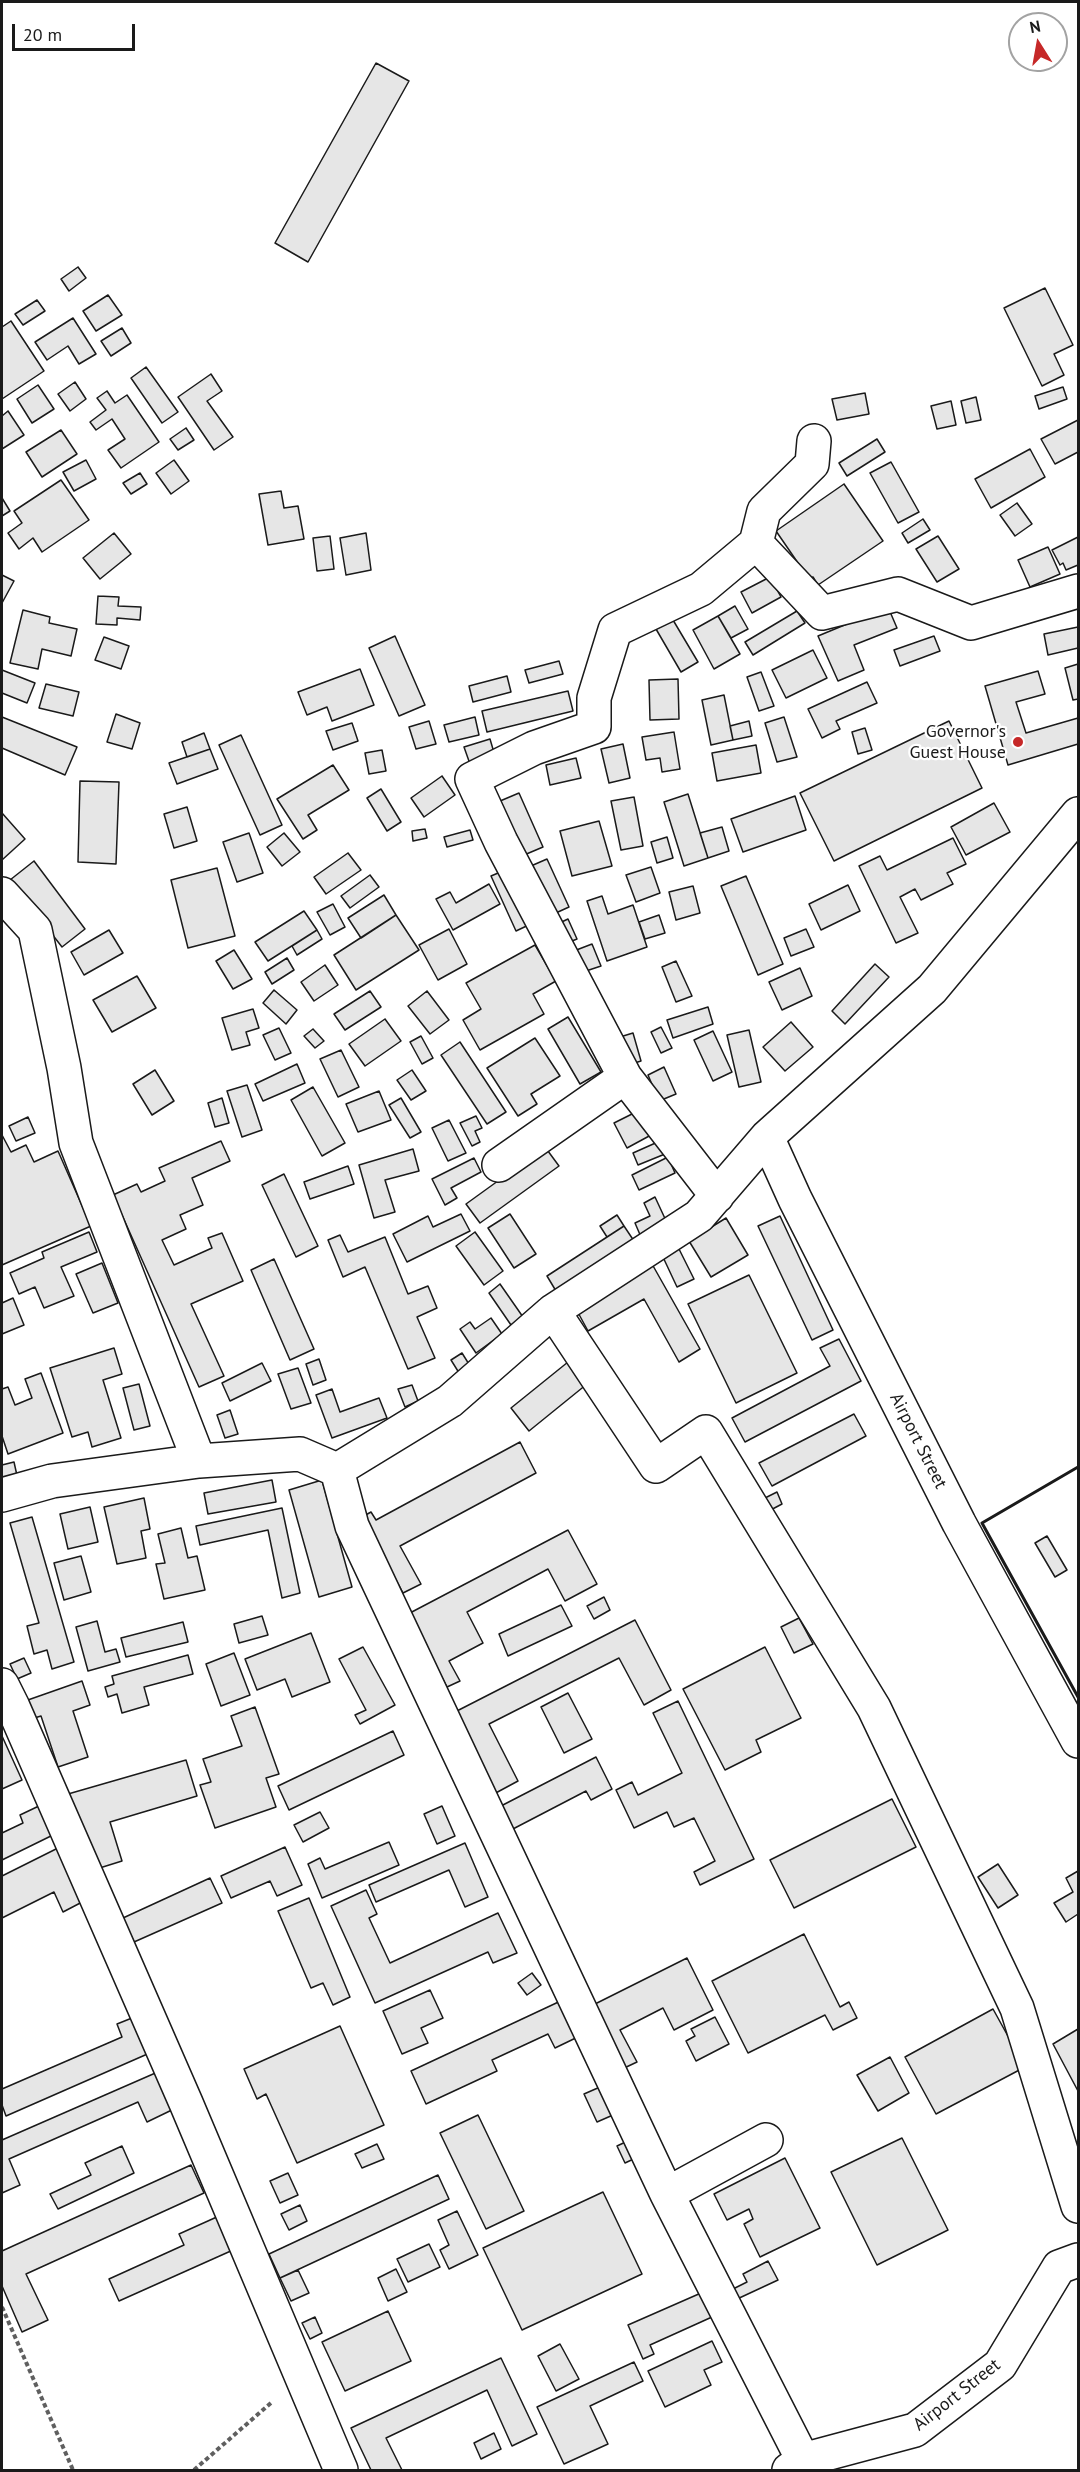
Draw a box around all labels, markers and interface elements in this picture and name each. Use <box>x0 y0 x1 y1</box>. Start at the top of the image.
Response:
scale bar <box>15 12 138 50</box>
north arrow <box>1008 12 1068 72</box>
text: N <box>1028 15 1042 37</box>
text: 20 m <box>23 23 62 46</box>
place label: Governor's Guest House <box>909 721 1006 764</box>
marker: Governor's Guest House <box>1011 735 1025 749</box>
street label: Airport Street <box>885 1390 951 1492</box>
street label: Airport Street <box>909 2354 1005 2436</box>

